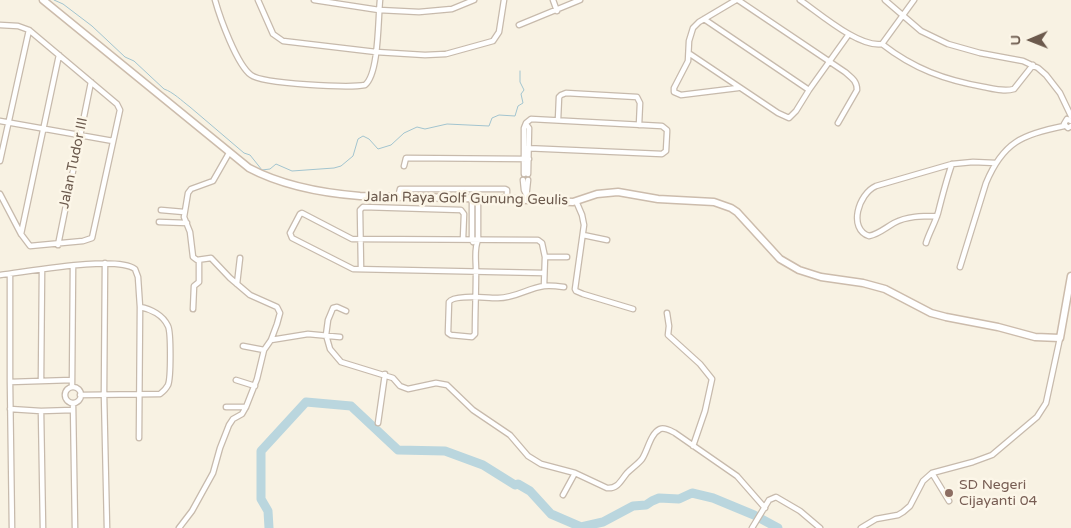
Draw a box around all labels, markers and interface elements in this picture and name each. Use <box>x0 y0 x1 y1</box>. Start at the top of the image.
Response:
north arrow <box>1006 15 1056 65</box>
text: U <box>1007 35 1024 46</box>
street label: Jalan Tudor III <box>56 116 92 210</box>
street label: Jalan Raya Golf Gunung Geulis <box>364 189 568 209</box>
place label: SD Negeri Cijayanti 04 <box>959 477 1037 510</box>
marker: SD Negeri Cijayanti 04 <box>943 487 955 499</box>

